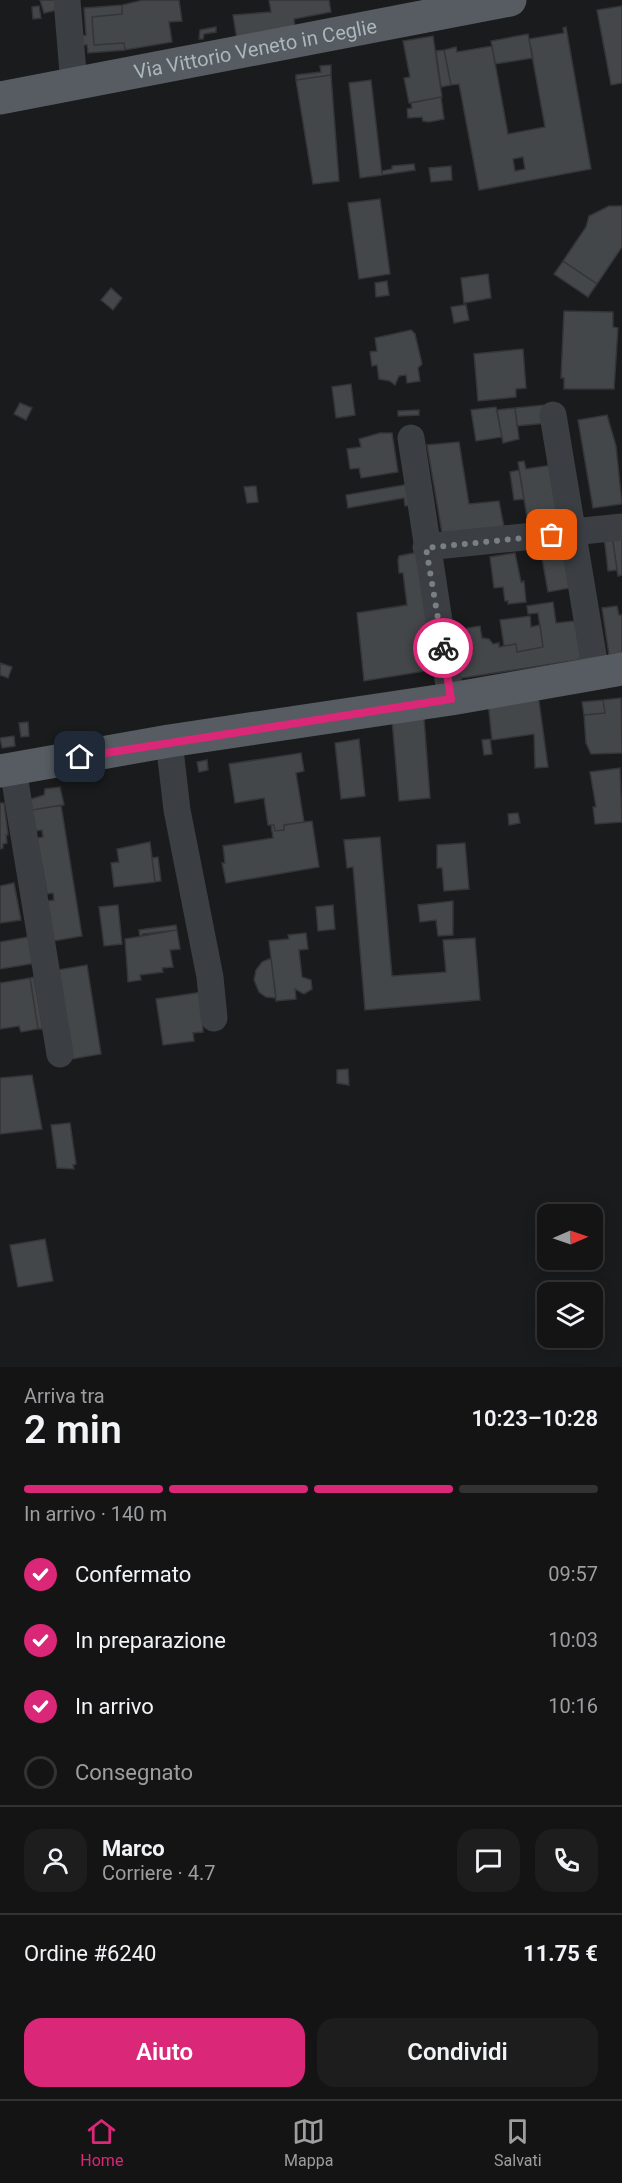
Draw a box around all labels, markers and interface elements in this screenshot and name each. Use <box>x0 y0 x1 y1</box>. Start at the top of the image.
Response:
street label: Via Vittorio Veneto in Ceglie <box>132 14 379 84</box>
pin <box>526 509 577 560</box>
icon: bag <box>535 518 568 551</box>
courier <box>413 618 473 678</box>
icon: bike <box>427 632 460 665</box>
pin <box>54 731 105 782</box>
icon: home <box>63 740 96 773</box>
north arrow <box>537 1204 603 1270</box>
map controls <box>537 1204 603 1348</box>
button: layers <box>537 1282 603 1348</box>
text: Arriva tra <box>24 1384 105 1408</box>
text: 10:23–10:28 <box>471 1406 598 1431</box>
text: 2 min <box>24 1407 122 1453</box>
text: In arrivo · 140 m <box>24 1502 167 1526</box>
icon: check <box>24 1558 57 1591</box>
text: Confermato <box>75 1562 191 1587</box>
text: 09:57 <box>548 1562 598 1586</box>
icon: check <box>24 1624 57 1657</box>
text: In preparazione <box>75 1628 226 1653</box>
text: 10:03 <box>548 1628 598 1652</box>
icon: check <box>24 1690 57 1723</box>
text: In arrivo <box>75 1694 154 1719</box>
text: 10:16 <box>548 1694 598 1718</box>
text: Consegnato <box>75 1760 193 1785</box>
button: person <box>24 1829 87 1892</box>
button: chat <box>457 1829 520 1892</box>
button: phone <box>535 1829 598 1892</box>
text: Marco <box>102 1836 165 1861</box>
text: Corriere · 4.7 <box>102 1861 216 1885</box>
text: Ordine #6240 <box>24 1941 156 1966</box>
text: 11.75 € <box>523 1941 598 1966</box>
button: Aiuto <box>24 2018 305 2087</box>
button: Condividi <box>317 2018 598 2087</box>
tab: Home <box>80 2115 123 2170</box>
tab: Mappa <box>284 2115 333 2170</box>
tab: Salvati <box>494 2115 542 2170</box>

